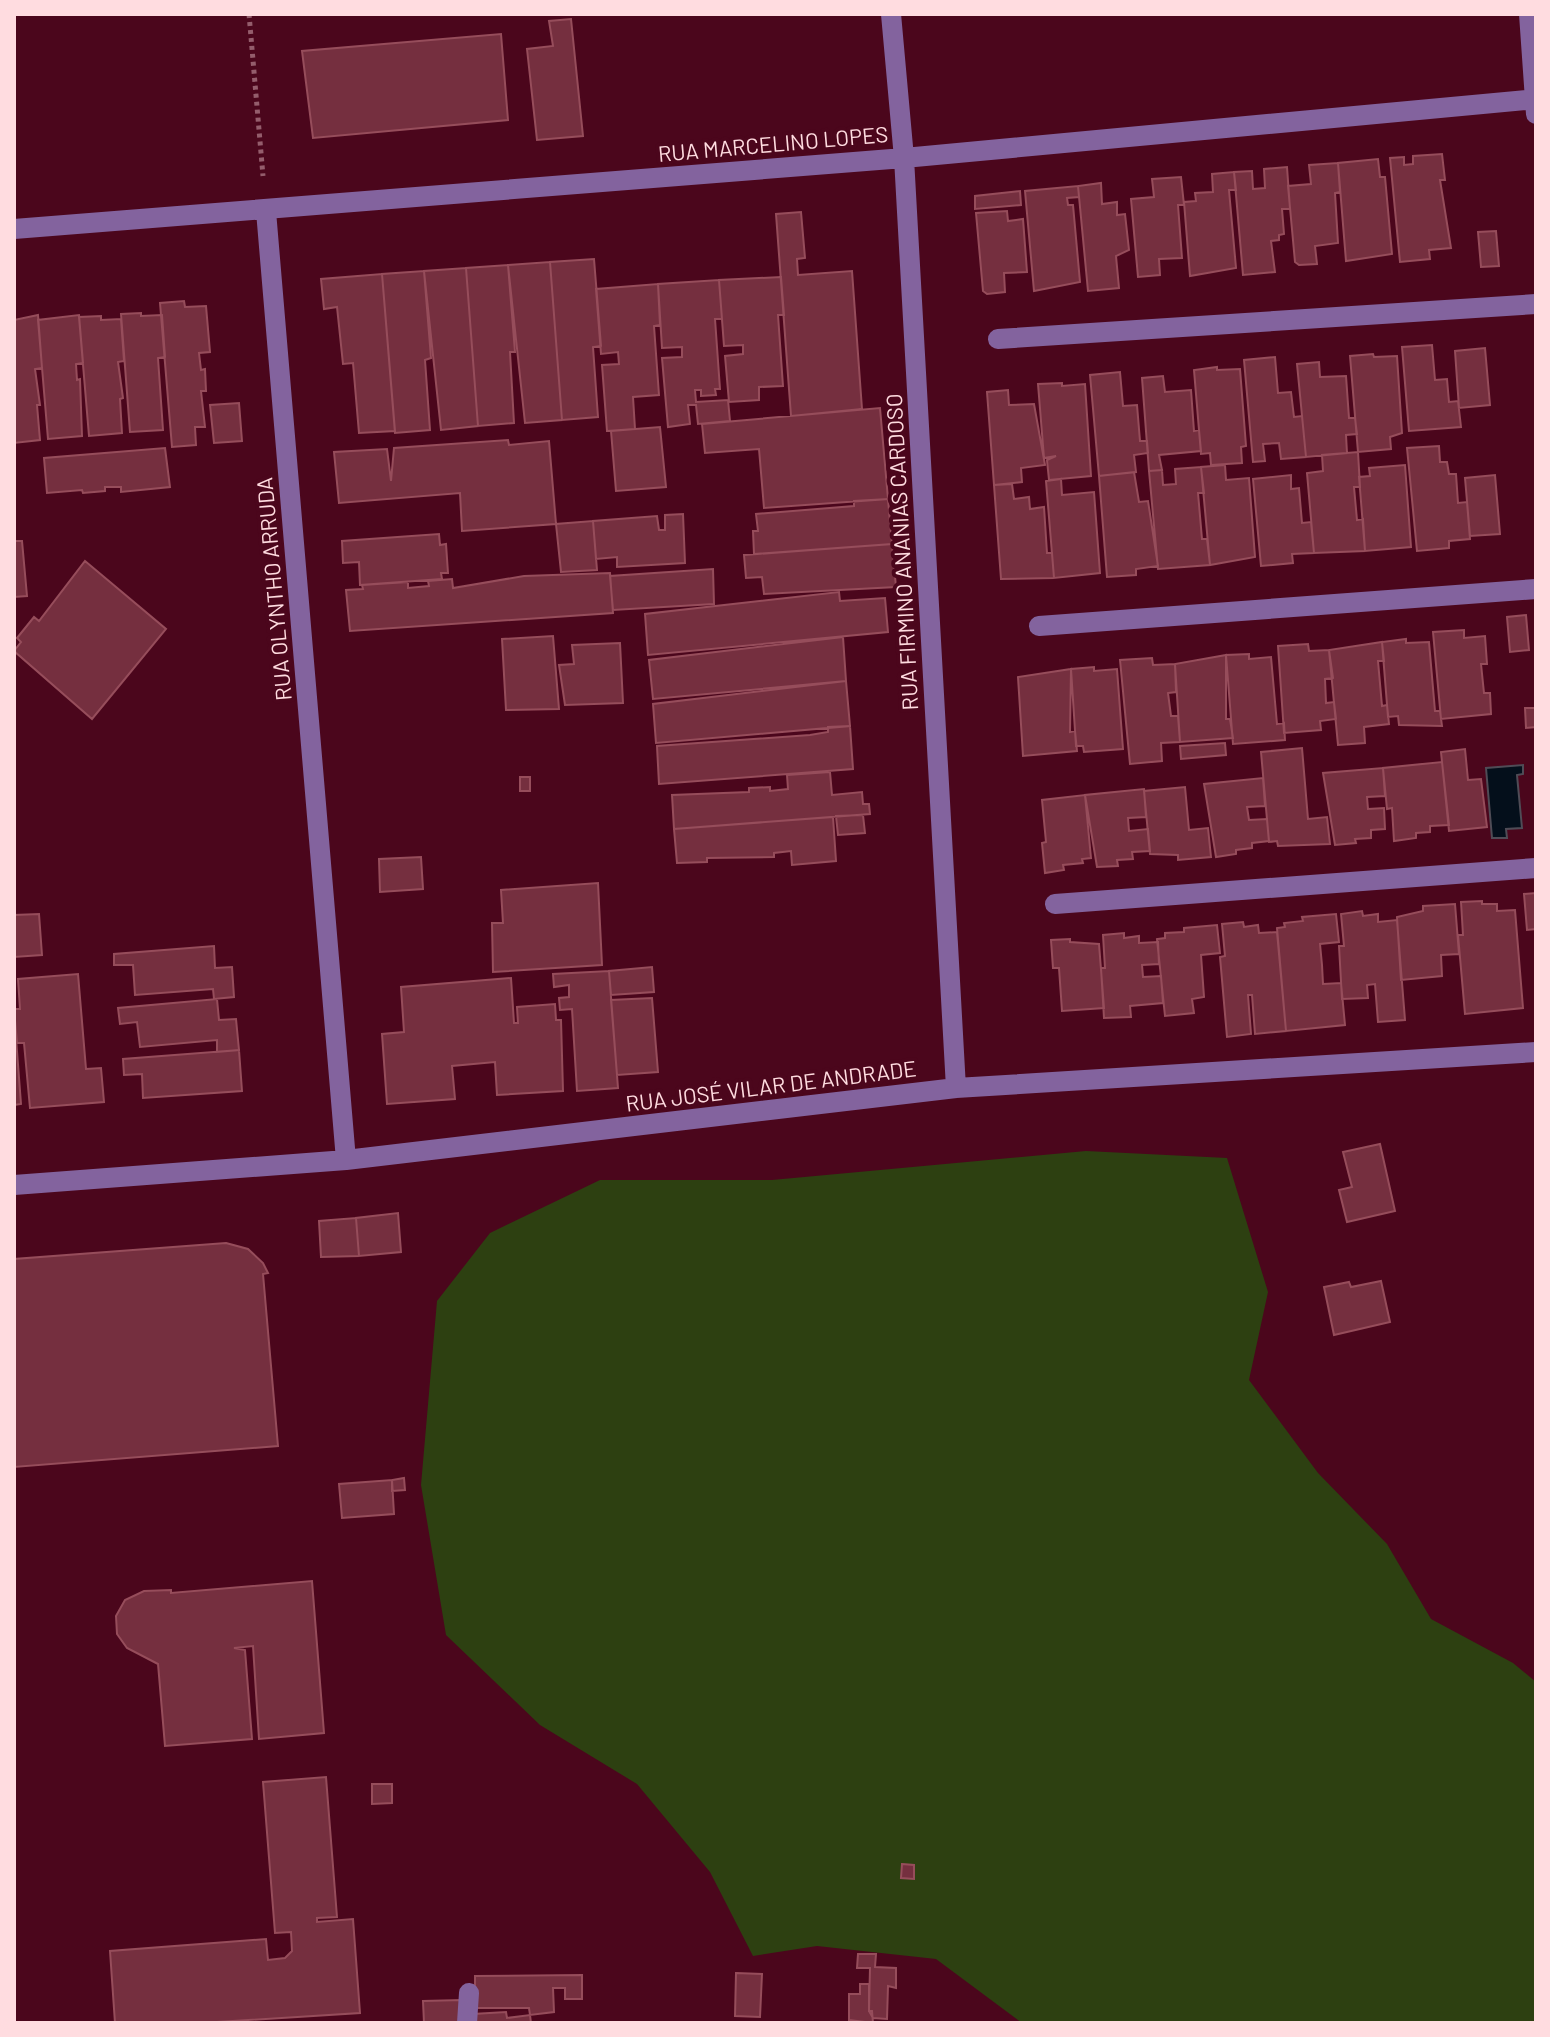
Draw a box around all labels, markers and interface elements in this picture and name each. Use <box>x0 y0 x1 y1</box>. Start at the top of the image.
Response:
street label: RUA MARCELINO LOPES <box>657 120 889 166</box>
street label: RUA FIRMINO ANANIAS CARDOSO <box>880 393 922 711</box>
street label: RUA OLYNTHO ARRUDA <box>250 476 296 702</box>
street label: RUA JOSÉ VILAR DE ANDRADE <box>624 1054 918 1116</box>

